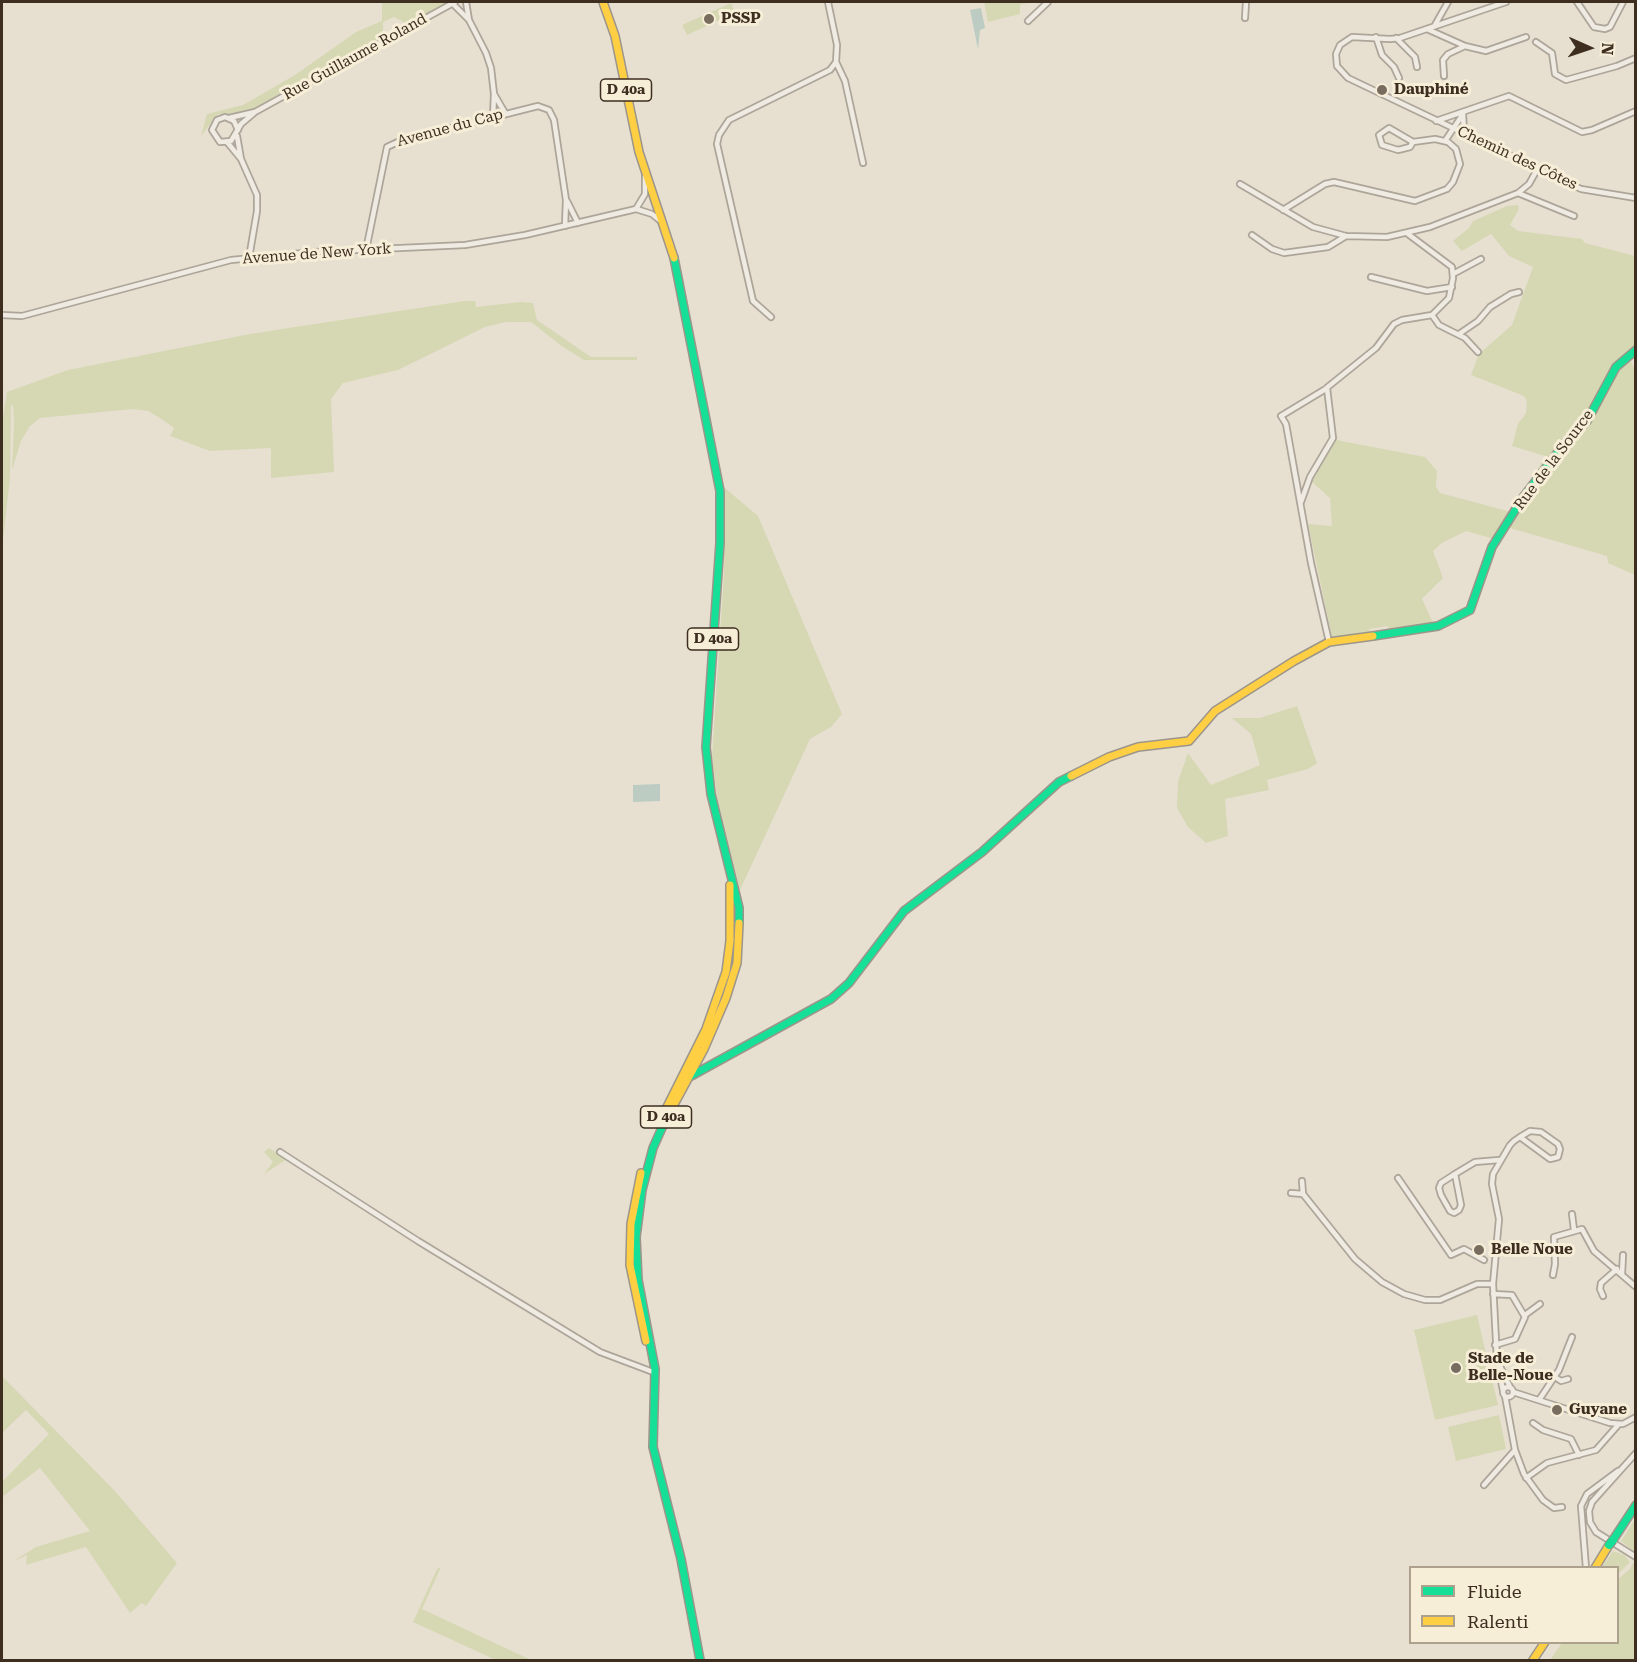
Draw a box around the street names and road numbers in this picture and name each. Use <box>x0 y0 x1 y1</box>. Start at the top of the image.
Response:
street label: Rue Guillaume Roland <box>280 10 430 104</box>
road number: D 40a <box>600 79 652 101</box>
street label: Avenue du Cap <box>395 105 505 151</box>
street label: Chemin des Côtes <box>1454 122 1580 194</box>
street label: Avenue de New York <box>242 240 392 268</box>
street label: Rue de la Source <box>1511 406 1597 514</box>
road number: D 40a <box>688 628 738 650</box>
road number: D 40a <box>640 1106 692 1128</box>

